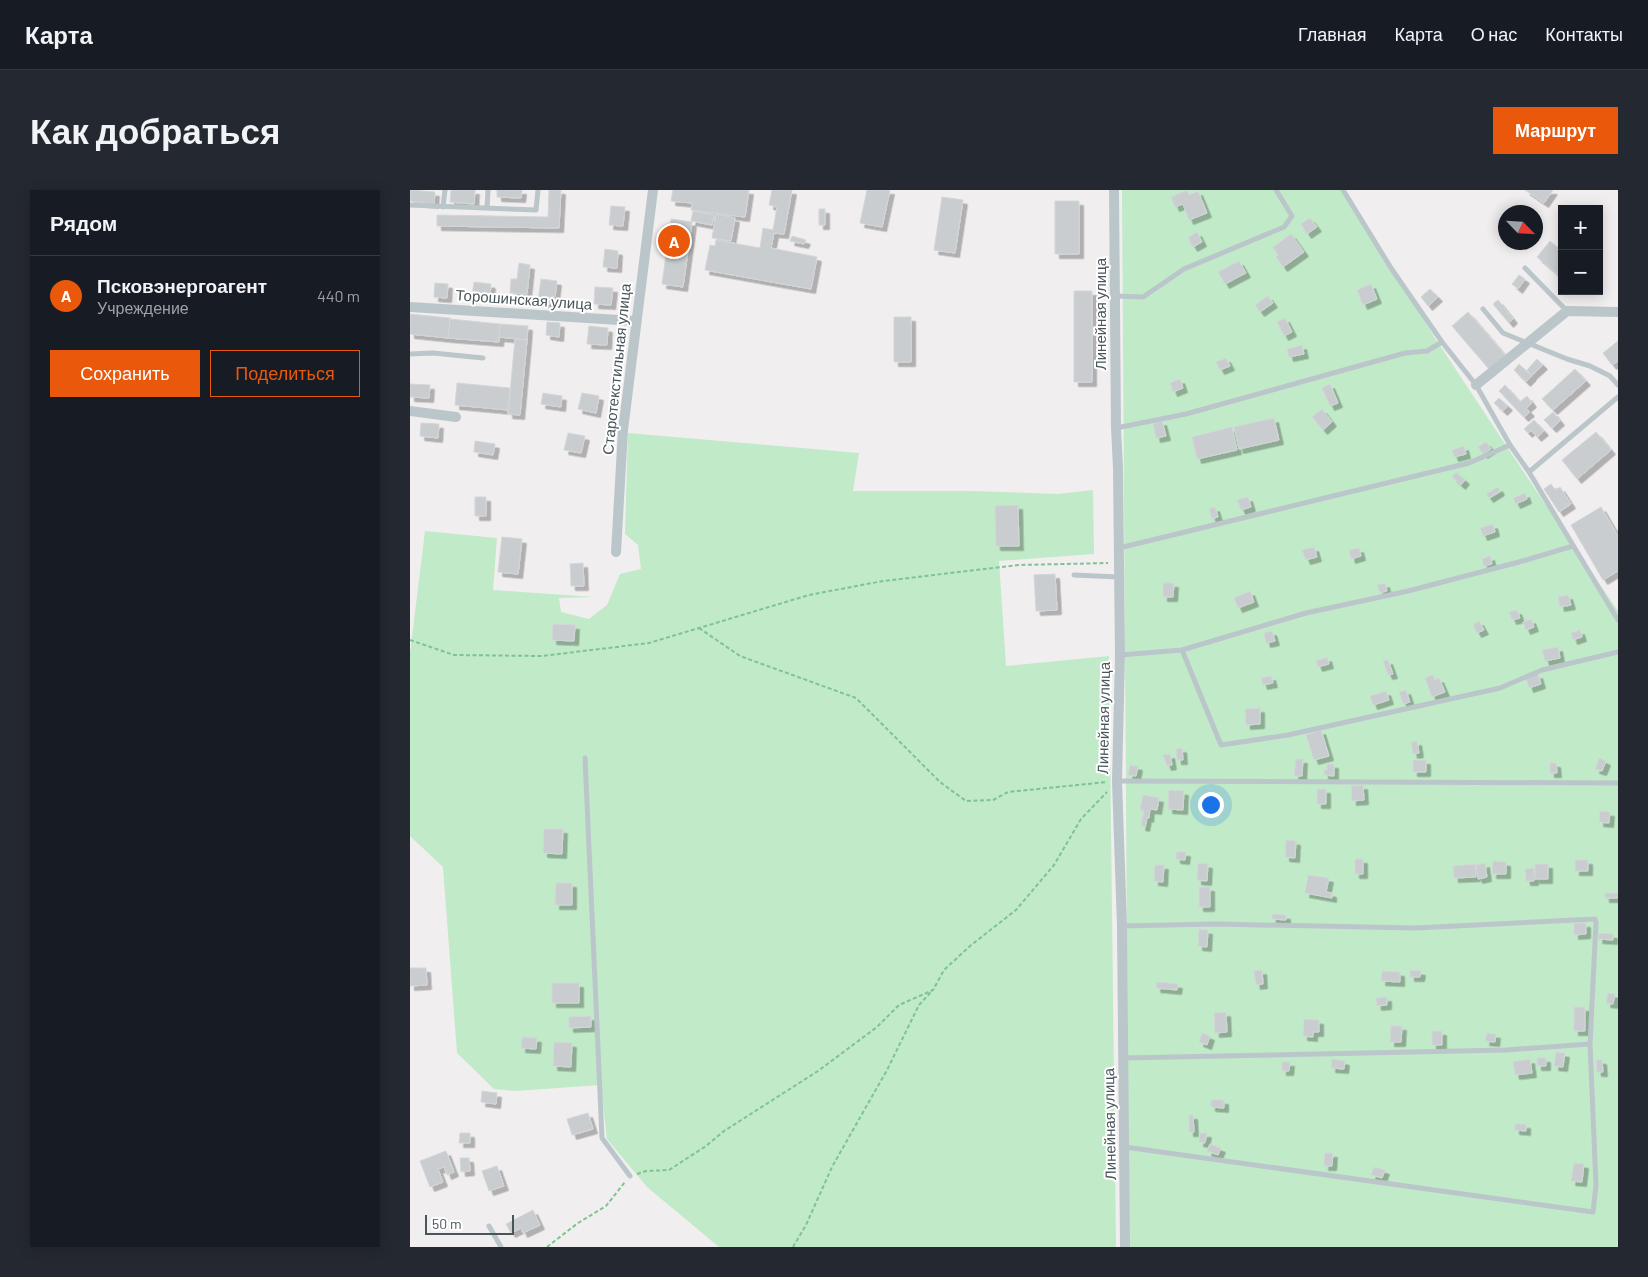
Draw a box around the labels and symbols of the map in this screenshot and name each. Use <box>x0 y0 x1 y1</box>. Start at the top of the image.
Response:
north arrow <box>1498 205 1543 250</box>
pin: A <box>658 222 690 260</box>
street label: Линейная улица <box>1091 257 1109 370</box>
street label: Старотекстильная улица <box>598 282 634 456</box>
street label: Торошинская улица <box>455 285 594 313</box>
street label: Линейная улица <box>1093 661 1113 774</box>
your location <box>1198 792 1224 818</box>
street label: Линейная улица <box>1099 1067 1119 1180</box>
scale bar <box>425 1212 514 1235</box>

